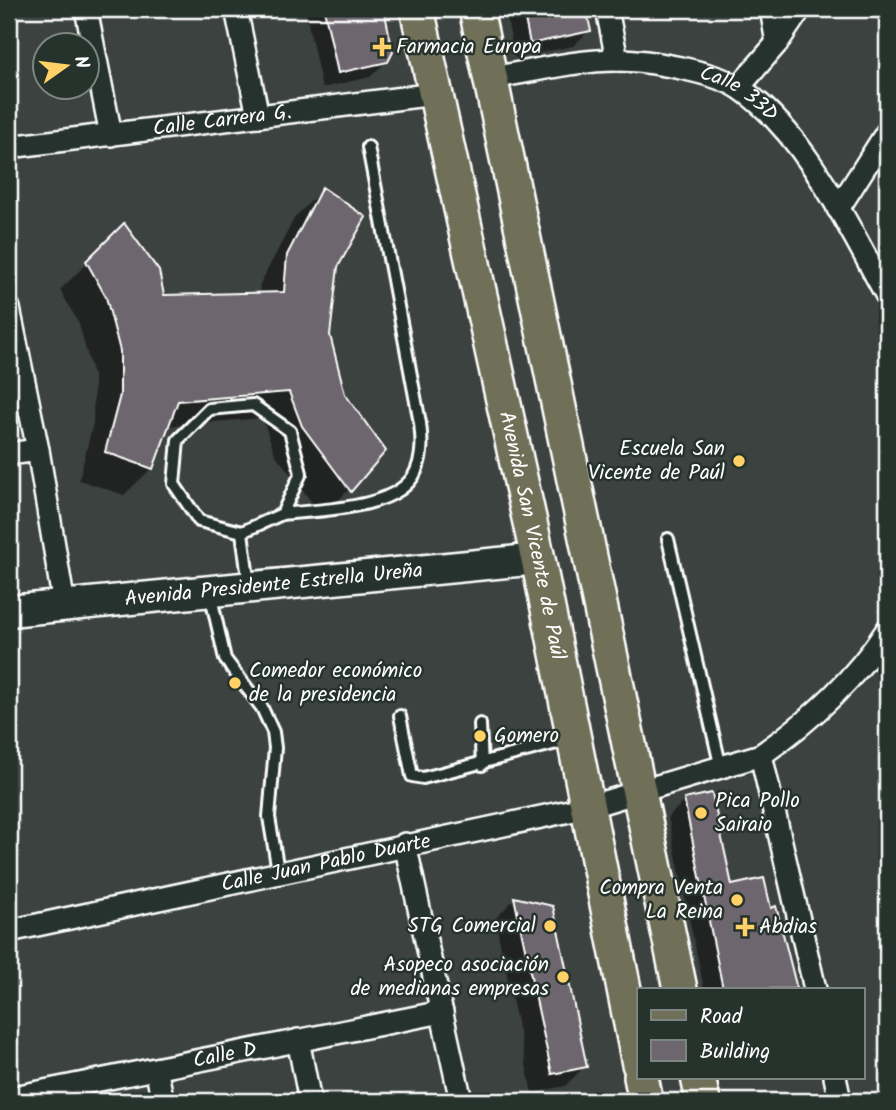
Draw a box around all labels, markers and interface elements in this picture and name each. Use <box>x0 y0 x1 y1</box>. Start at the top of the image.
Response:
place label: Farmacia Europa <box>396 31 542 64</box>
north arrow <box>32 32 102 102</box>
marker: Farmacia Europa <box>374 39 390 55</box>
text: N <box>65 53 97 72</box>
street label: Calle 33D <box>696 57 786 130</box>
street label: Calle Carrera G. <box>151 95 294 145</box>
street label: Avenida San Vicente de Paúl <box>489 408 574 663</box>
place label: Escuela San Vicente de Paúl <box>588 433 725 490</box>
marker: Escuela San Vicente de Paúl <box>731 453 747 469</box>
street label: Avenida Presidente Estrella Ureña <box>123 554 424 616</box>
place label: Comedor económico de la presidencia <box>249 655 422 712</box>
marker: Comedor económico de la presidencia <box>227 675 243 691</box>
place label: Gomero <box>494 720 559 753</box>
marker: Gomero <box>472 728 488 744</box>
place label: Pica Pollo Sairaio <box>715 785 800 842</box>
marker: Pica Pollo Sairaio <box>693 805 709 821</box>
street label: Calle Juan Pablo Duarte <box>218 825 434 902</box>
place label: Compra Venta La Reina <box>599 872 723 929</box>
marker: Compra Venta La Reina <box>729 892 745 908</box>
place label: STG Comercial <box>408 910 536 943</box>
place label: Abdias <box>759 911 817 944</box>
marker: STG Comercial <box>542 918 558 934</box>
marker: Abdias <box>737 919 753 935</box>
place label: Asopeco asociación de medianas empresas <box>350 949 549 1006</box>
marker: Asopeco asociación de medianas empresas <box>555 969 571 985</box>
legend <box>637 988 864 1078</box>
text: Road <box>700 1001 743 1034</box>
street label: Calle D <box>190 1033 259 1078</box>
text: Building <box>700 1036 770 1069</box>

